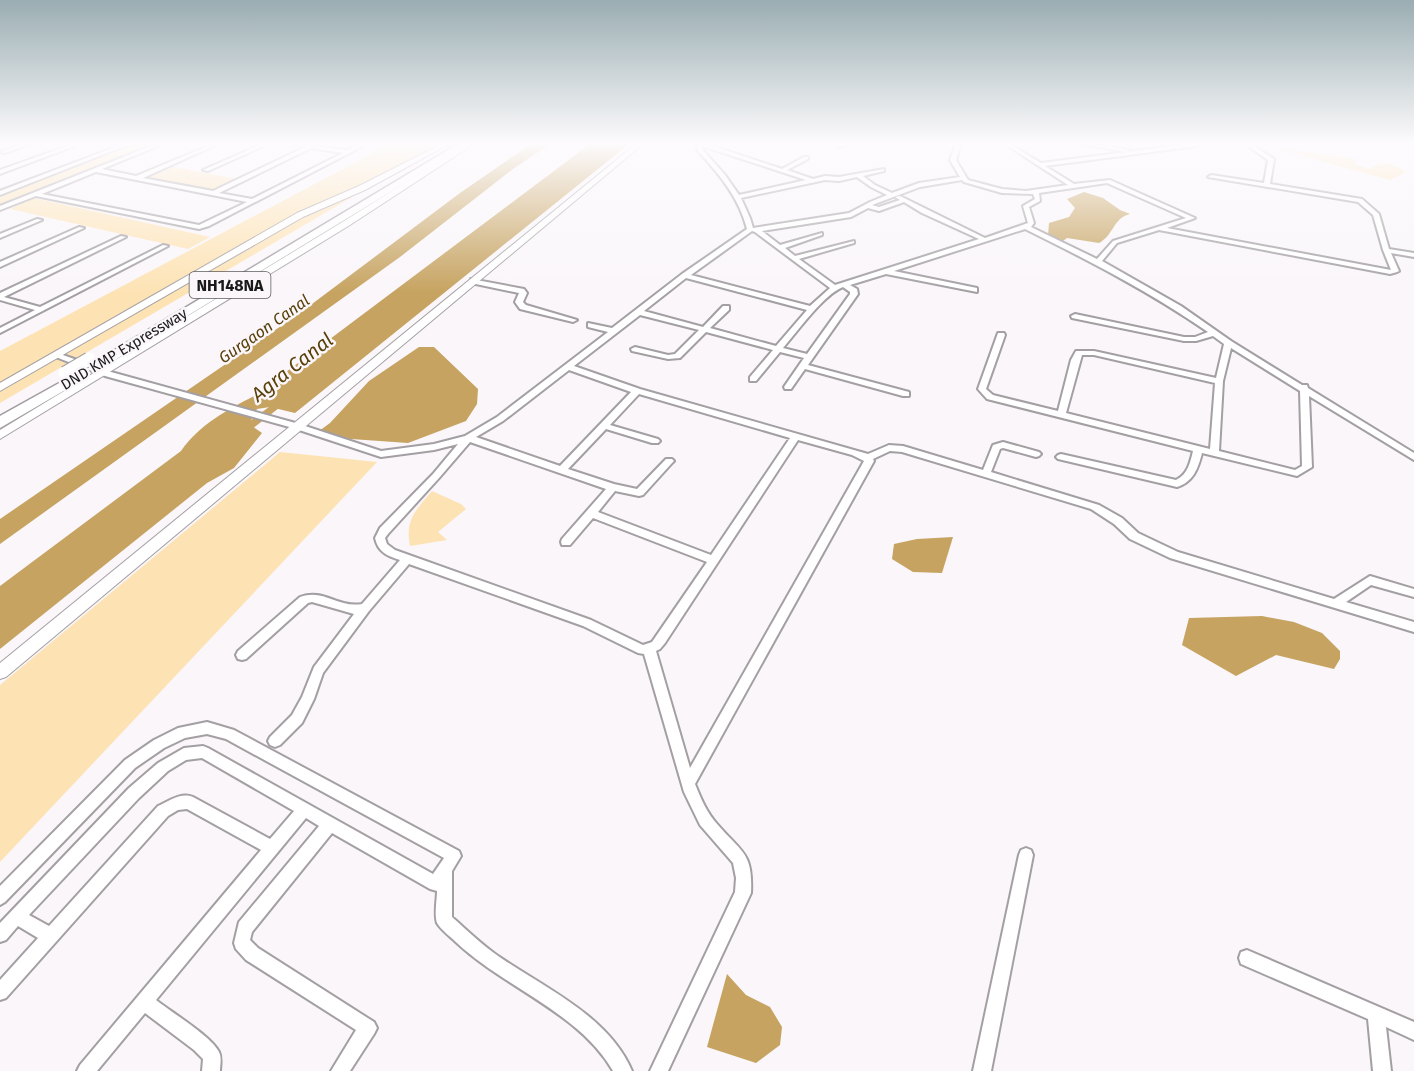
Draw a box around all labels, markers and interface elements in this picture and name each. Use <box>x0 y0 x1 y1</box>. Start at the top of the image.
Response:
road number: NH148NA <box>190 272 270 298</box>
water label: Gurgaon Canal <box>215 291 313 367</box>
street label: DND KMP Expressway <box>58 304 191 394</box>
water label: Agra Canal <box>245 328 338 407</box>

